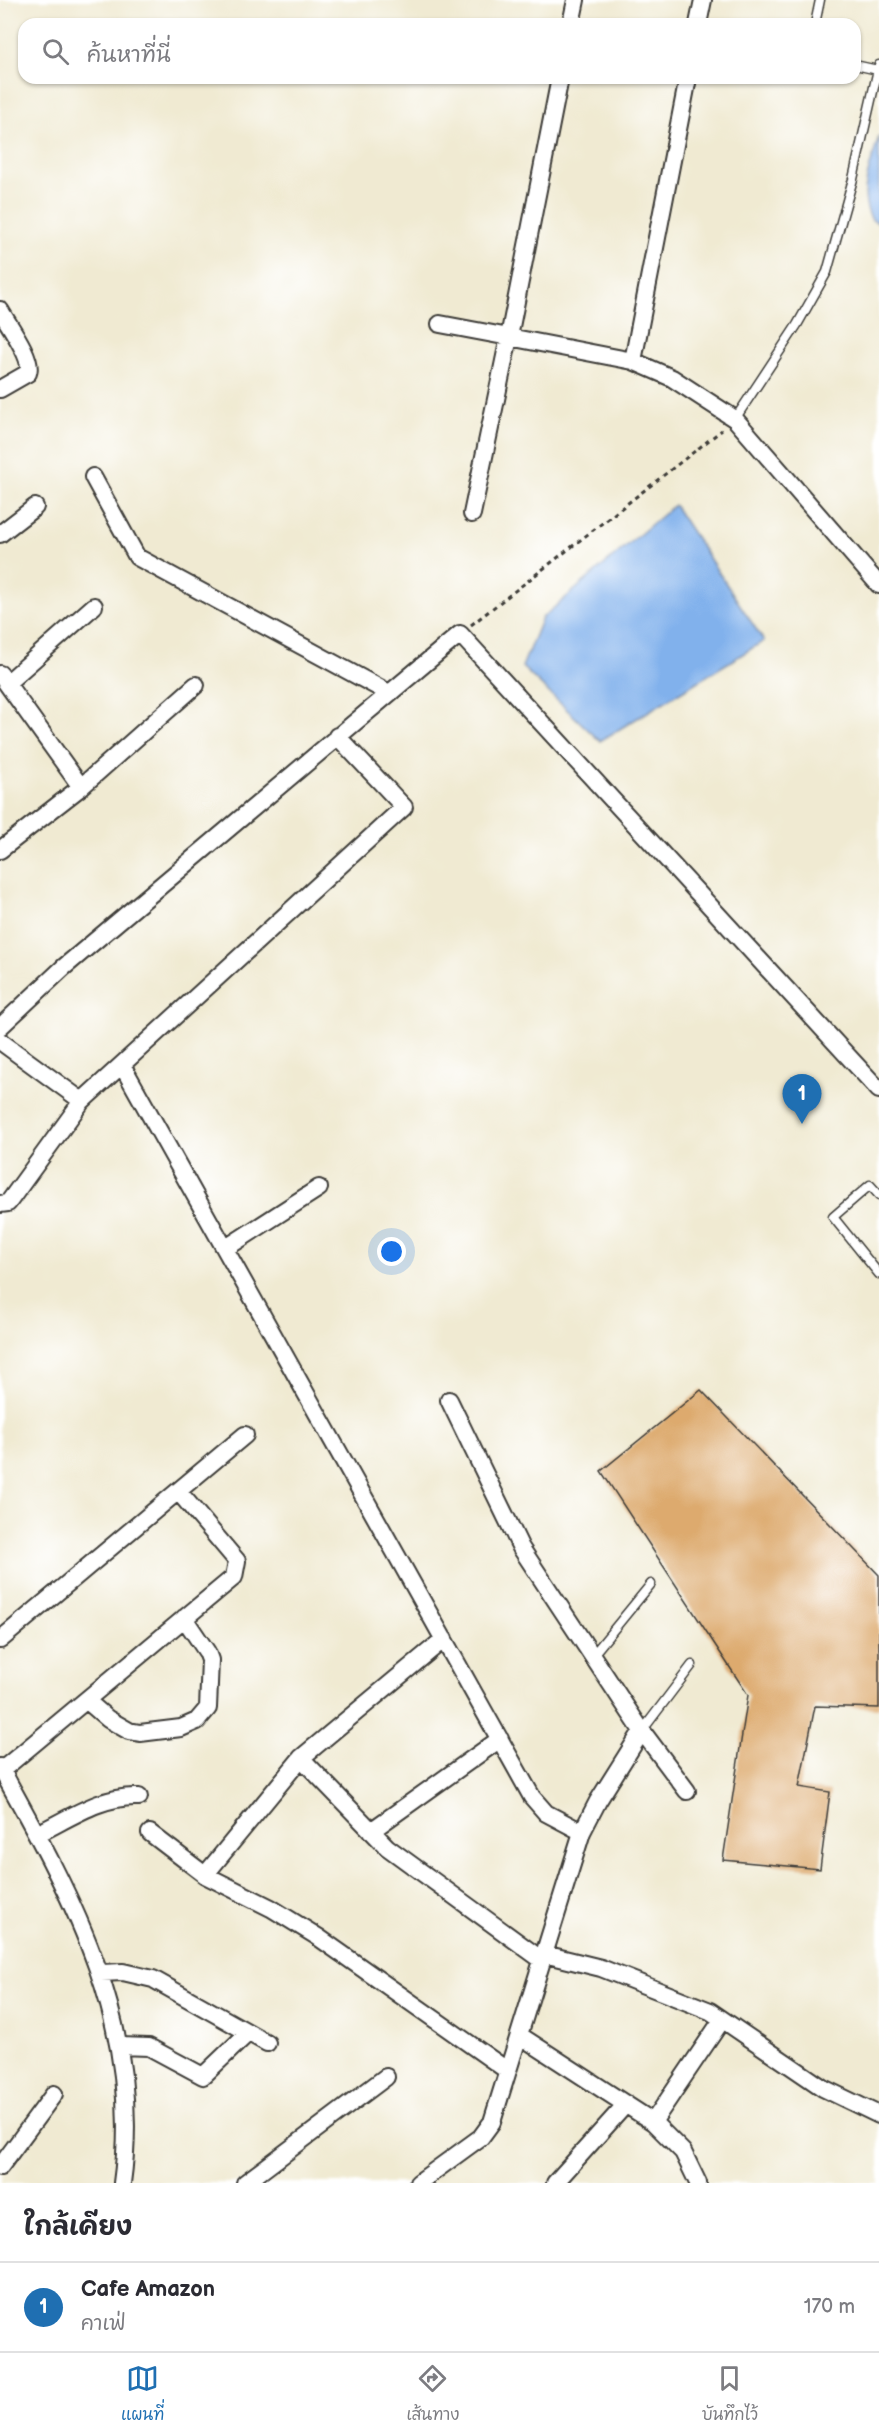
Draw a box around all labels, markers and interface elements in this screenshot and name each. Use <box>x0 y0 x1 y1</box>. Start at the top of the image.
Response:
search box <box>18 18 861 84</box>
icon: search <box>39 35 72 68</box>
text: ค้นหาที่นี่ <box>87 42 171 69</box>
pin: 1 <box>782 1074 822 1124</box>
your location <box>377 1237 406 1266</box>
text: ใกล้เคียง <box>24 2212 132 2243</box>
text: Cafe Amazon <box>81 2276 215 2303</box>
text: 1 <box>39 2295 48 2319</box>
text: 170 m <box>804 2295 855 2319</box>
text: คาเฟ่ <box>81 2312 126 2336</box>
tab: แผนที่ <box>121 2362 164 2426</box>
tab: เส้นทาง <box>406 2362 459 2426</box>
tab: บันทึกไว้ <box>702 2362 758 2426</box>

